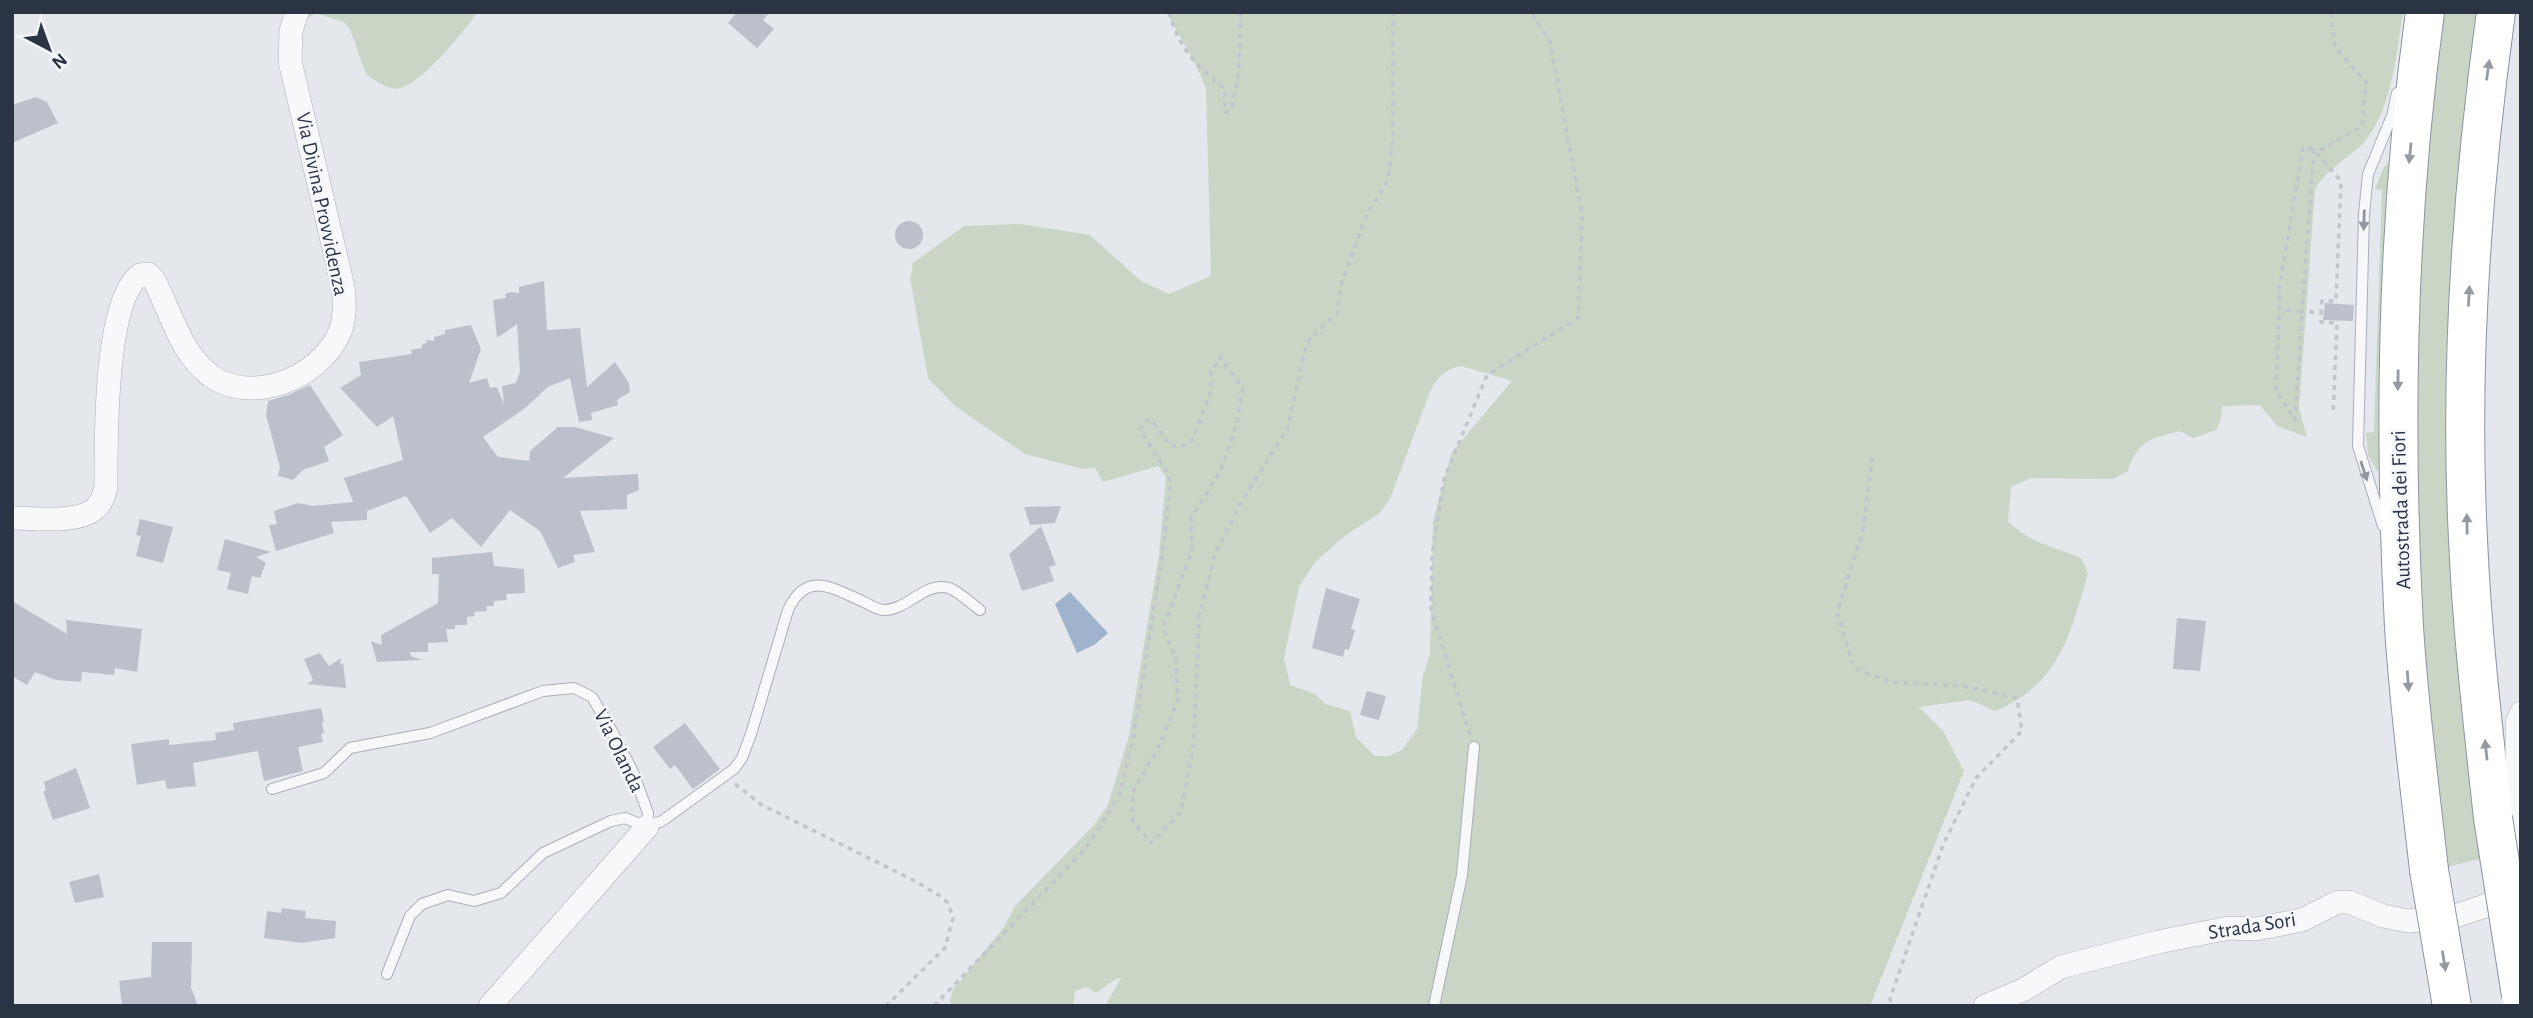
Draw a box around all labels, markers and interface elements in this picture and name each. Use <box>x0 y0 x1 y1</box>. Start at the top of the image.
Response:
north arrow <box>14 14 84 84</box>
text: N <box>48 49 70 72</box>
one-way arrow <box>2482 59 2493 81</box>
street label: Via Divina Provvidenza <box>292 111 352 298</box>
one-way arrow <box>2405 142 2416 164</box>
one-way arrow <box>2358 209 2369 231</box>
one-way arrow <box>2464 285 2475 307</box>
one-way arrow <box>2393 370 2404 392</box>
street label: Autostrada dei Fiori <box>2388 430 2414 590</box>
one-way arrow <box>2359 460 2370 481</box>
one-way arrow <box>2462 513 2473 535</box>
one-way arrow <box>2403 670 2414 692</box>
street label: Via Olanda <box>590 706 648 796</box>
one-way arrow <box>2480 739 2491 761</box>
street label: Strada Sori <box>2207 909 2297 943</box>
one-way arrow <box>2439 950 2450 972</box>

